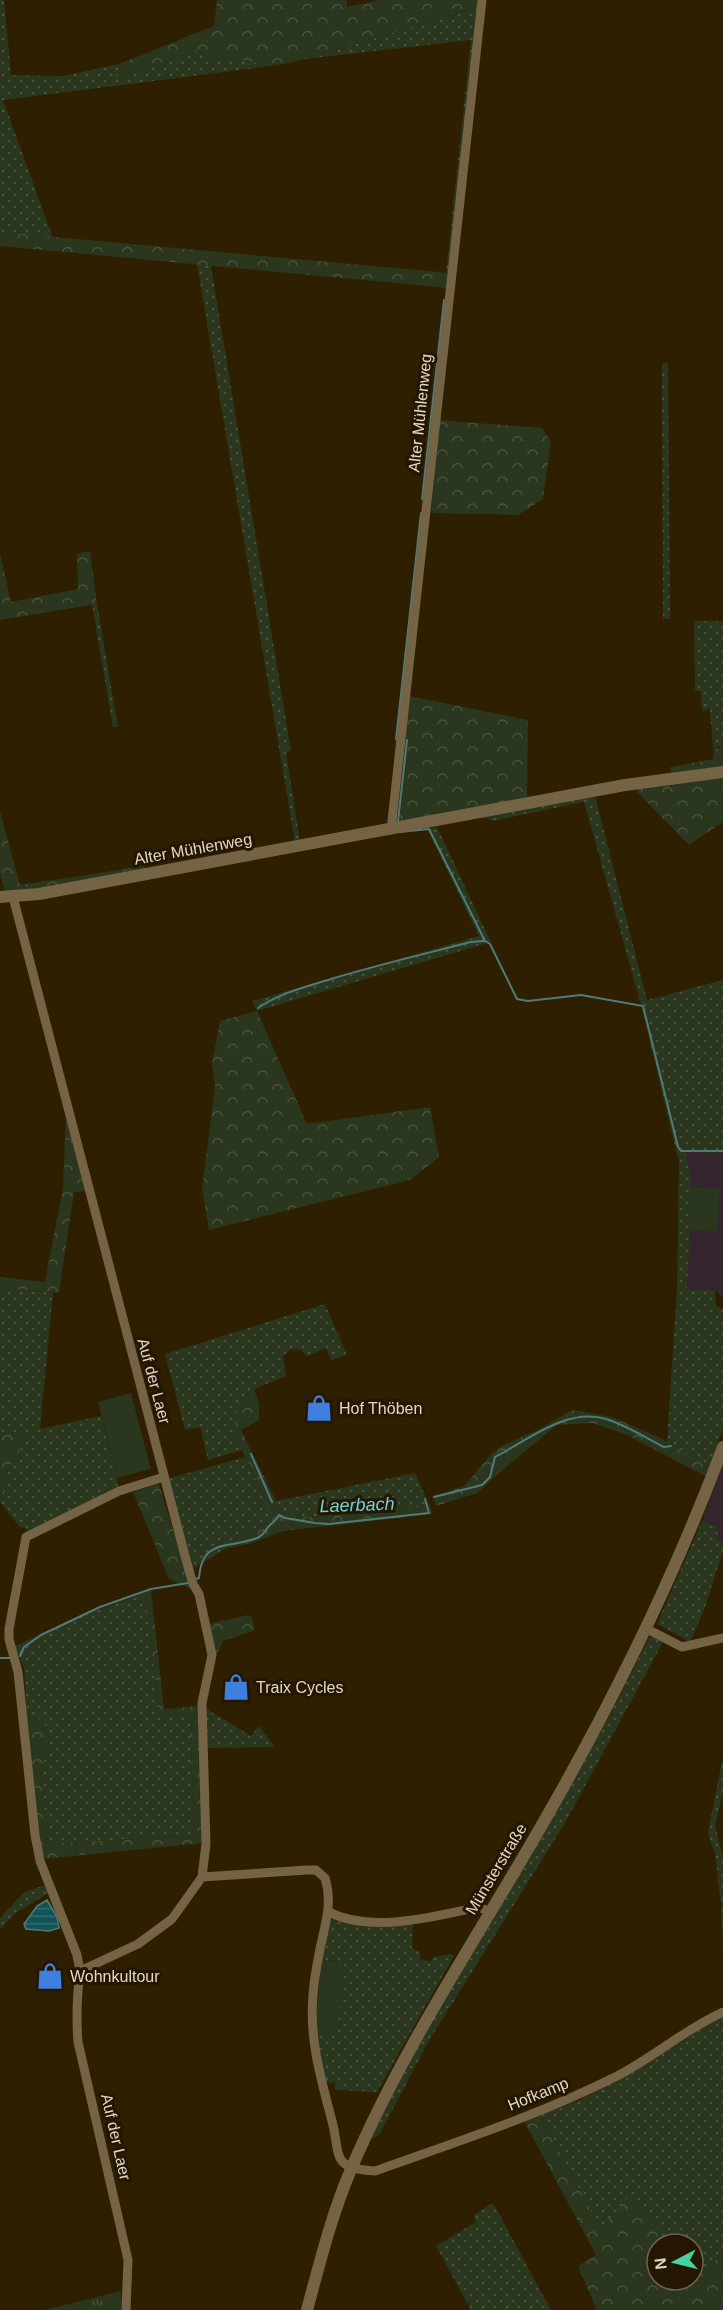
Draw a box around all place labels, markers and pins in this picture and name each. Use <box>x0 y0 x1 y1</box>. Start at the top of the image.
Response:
shop icon: Hof Thöben <box>304 1393 334 1423</box>
place label: Hof Thöben <box>339 1400 422 1417</box>
shop icon: Traix Cycles <box>221 1672 251 1702</box>
place label: Traix Cycles <box>256 1679 343 1696</box>
shop icon: Wohnkultour <box>35 1961 65 1991</box>
place label: Wohnkultour <box>70 1968 160 1985</box>

